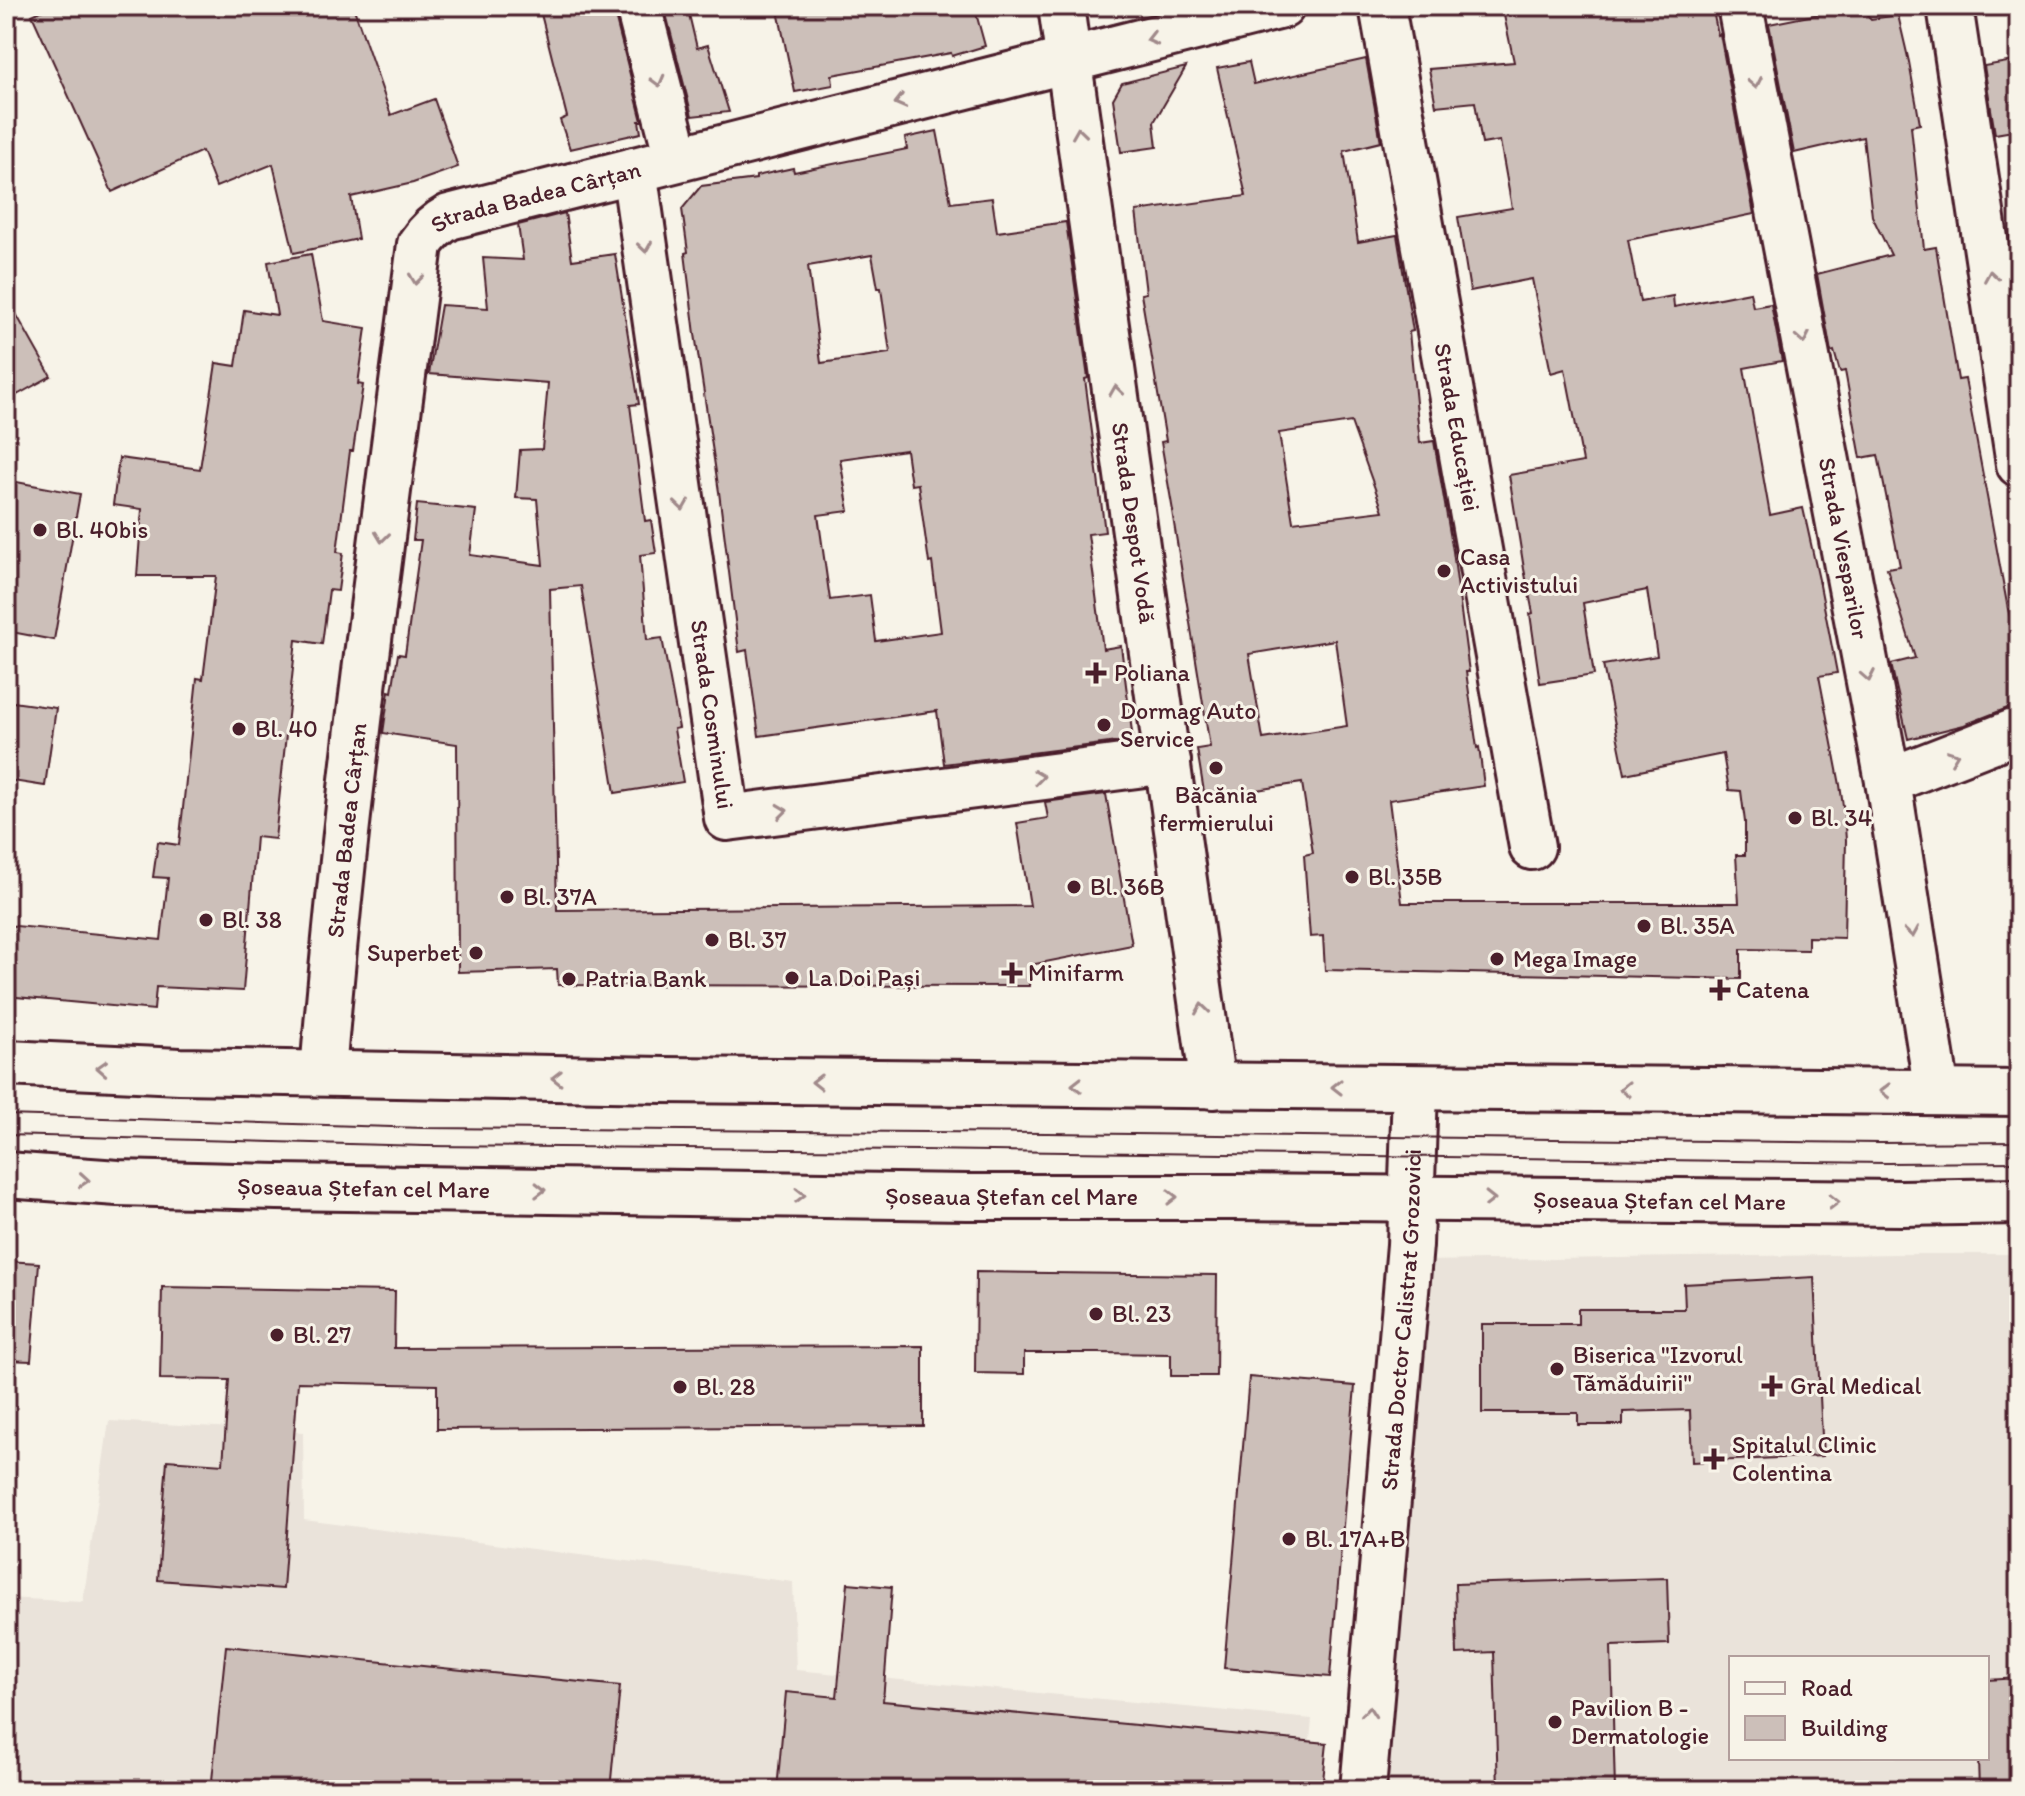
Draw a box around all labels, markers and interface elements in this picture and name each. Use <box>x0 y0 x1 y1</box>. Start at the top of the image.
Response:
one-way arrow <box>1145 29 1159 46</box>
one-way arrow <box>648 74 665 88</box>
one-way arrow <box>1745 76 1762 89</box>
one-way arrow <box>893 93 907 110</box>
one-way arrow <box>1071 126 1088 140</box>
street label: Strada Badea Cârțan <box>424 154 644 239</box>
one-way arrow <box>636 240 653 254</box>
one-way arrow <box>1983 269 2000 283</box>
one-way arrow <box>408 272 425 286</box>
one-way arrow <box>1794 331 1811 345</box>
street label: Strada Educației <box>1428 341 1487 514</box>
one-way arrow <box>1108 384 1125 397</box>
street label: Strada Despot Vodă <box>1106 420 1163 626</box>
street label: Strada Viesparilor <box>1813 455 1876 641</box>
one-way arrow <box>673 498 690 511</box>
place label: Bl. 40bis <box>56 515 148 544</box>
marker: Bl. 40bis <box>31 521 49 539</box>
one-way arrow <box>374 530 391 543</box>
place label: Casa Activistului <box>1460 542 1578 599</box>
marker: Casa Activistului <box>1435 562 1453 580</box>
street label: Strada Cosminului <box>685 618 741 811</box>
place label: Poliana <box>1114 658 1190 687</box>
marker: Poliana <box>1085 662 1107 684</box>
one-way arrow <box>1858 669 1875 683</box>
place label: Dormag Auto Service <box>1120 696 1257 753</box>
place label: Bl. 40 <box>255 714 318 743</box>
marker: Dormag Auto Service <box>1095 716 1113 734</box>
marker: Bl. 40 <box>230 720 248 738</box>
street label: Strada Badea Cârțan <box>320 721 373 939</box>
one-way arrow <box>1945 749 1959 765</box>
marker: Băcănia fermierului <box>1207 759 1225 777</box>
one-way arrow <box>1033 769 1046 786</box>
place label: Băcănia fermierului <box>1158 780 1274 837</box>
one-way arrow <box>775 803 789 820</box>
place label: Bl. 34 <box>1811 803 1872 832</box>
marker: Bl. 34 <box>1786 809 1804 827</box>
place label: Bl. 35B <box>1368 862 1442 891</box>
marker: Bl. 35B <box>1343 868 1361 886</box>
place label: Bl. 36B <box>1090 872 1165 901</box>
marker: Bl. 36B <box>1065 878 1083 896</box>
place label: Bl. 37A <box>523 882 597 911</box>
marker: Bl. 37A <box>498 888 516 906</box>
place label: Bl. 38 <box>222 905 282 934</box>
marker: Bl. 38 <box>197 911 215 929</box>
place label: Bl. 35A <box>1660 911 1735 940</box>
marker: Bl. 35A <box>1635 917 1653 935</box>
place label: Bl. 37 <box>728 925 787 954</box>
one-way arrow <box>1903 925 1920 939</box>
marker: Bl. 37 <box>703 931 721 949</box>
place label: Superbet <box>367 938 460 967</box>
marker: Superbet <box>467 944 485 962</box>
place label: Mega Image <box>1513 944 1637 973</box>
marker: Mega Image <box>1488 950 1506 968</box>
place label: Minifarm <box>1028 958 1124 987</box>
place label: La Doi Pași <box>808 963 920 992</box>
place label: Patria Bank <box>585 964 707 993</box>
marker: Minifarm <box>1003 964 1021 982</box>
marker: La Doi Pași <box>783 969 801 987</box>
marker: Patria Bank <box>560 970 578 988</box>
place label: Catena <box>1736 975 1810 1004</box>
marker: Catena <box>1711 981 1729 999</box>
one-way arrow <box>1194 1002 1211 1015</box>
one-way arrow <box>95 1059 108 1076</box>
one-way arrow <box>550 1069 563 1087</box>
one-way arrow <box>810 1073 823 1091</box>
one-way arrow <box>1070 1076 1083 1094</box>
one-way arrow <box>1330 1078 1343 1096</box>
one-way arrow <box>1618 1080 1631 1098</box>
one-way arrow <box>1878 1082 1891 1100</box>
street label: Strada Doctor Calistrat Grozovici <box>1374 1148 1427 1492</box>
one-way arrow <box>78 1171 91 1188</box>
street label: Șoseaua Ștefan cel Mare <box>237 1171 490 1204</box>
one-way arrow <box>534 1181 547 1199</box>
street label: Șoseaua Ștefan cel Mare <box>885 1181 1138 1211</box>
street label: Șoseaua Ștefan cel Mare <box>1533 1185 1786 1216</box>
one-way arrow <box>794 1186 807 1203</box>
one-way arrow <box>1166 1188 1179 1206</box>
one-way arrow <box>1484 1191 1497 1208</box>
one-way arrow <box>1828 1193 1841 1211</box>
place label: Bl. 23 <box>1112 1299 1171 1328</box>
marker: Bl. 23 <box>1087 1305 1105 1323</box>
place label: Bl. 27 <box>293 1320 351 1349</box>
marker: Bl. 27 <box>268 1326 286 1344</box>
place label: Biserica "Izvorul Tămăduirii" <box>1573 1340 1743 1397</box>
marker: Biserica "Izvorul Tămăduirii" <box>1548 1360 1566 1378</box>
place label: Gral Medical <box>1790 1371 1921 1400</box>
place label: Bl. 28 <box>696 1372 755 1401</box>
marker: Gral Medical <box>1761 1375 1783 1397</box>
marker: Bl. 28 <box>671 1378 689 1396</box>
place label: Spitalul Clinic Colentina <box>1732 1430 1877 1487</box>
marker: Spitalul Clinic Colentina <box>1703 1448 1725 1470</box>
place label: Bl. 17A+B <box>1305 1524 1405 1553</box>
marker: Bl. 17A+B <box>1280 1530 1298 1548</box>
legend <box>1729 1656 1989 1760</box>
text: Road <box>1801 1673 1853 1702</box>
place label: Pavilion B - Dermatologie <box>1571 1693 1709 1750</box>
one-way arrow <box>1360 1705 1377 1718</box>
marker: Pavilion B - Dermatologie <box>1546 1713 1564 1731</box>
text: Building <box>1801 1713 1888 1742</box>

